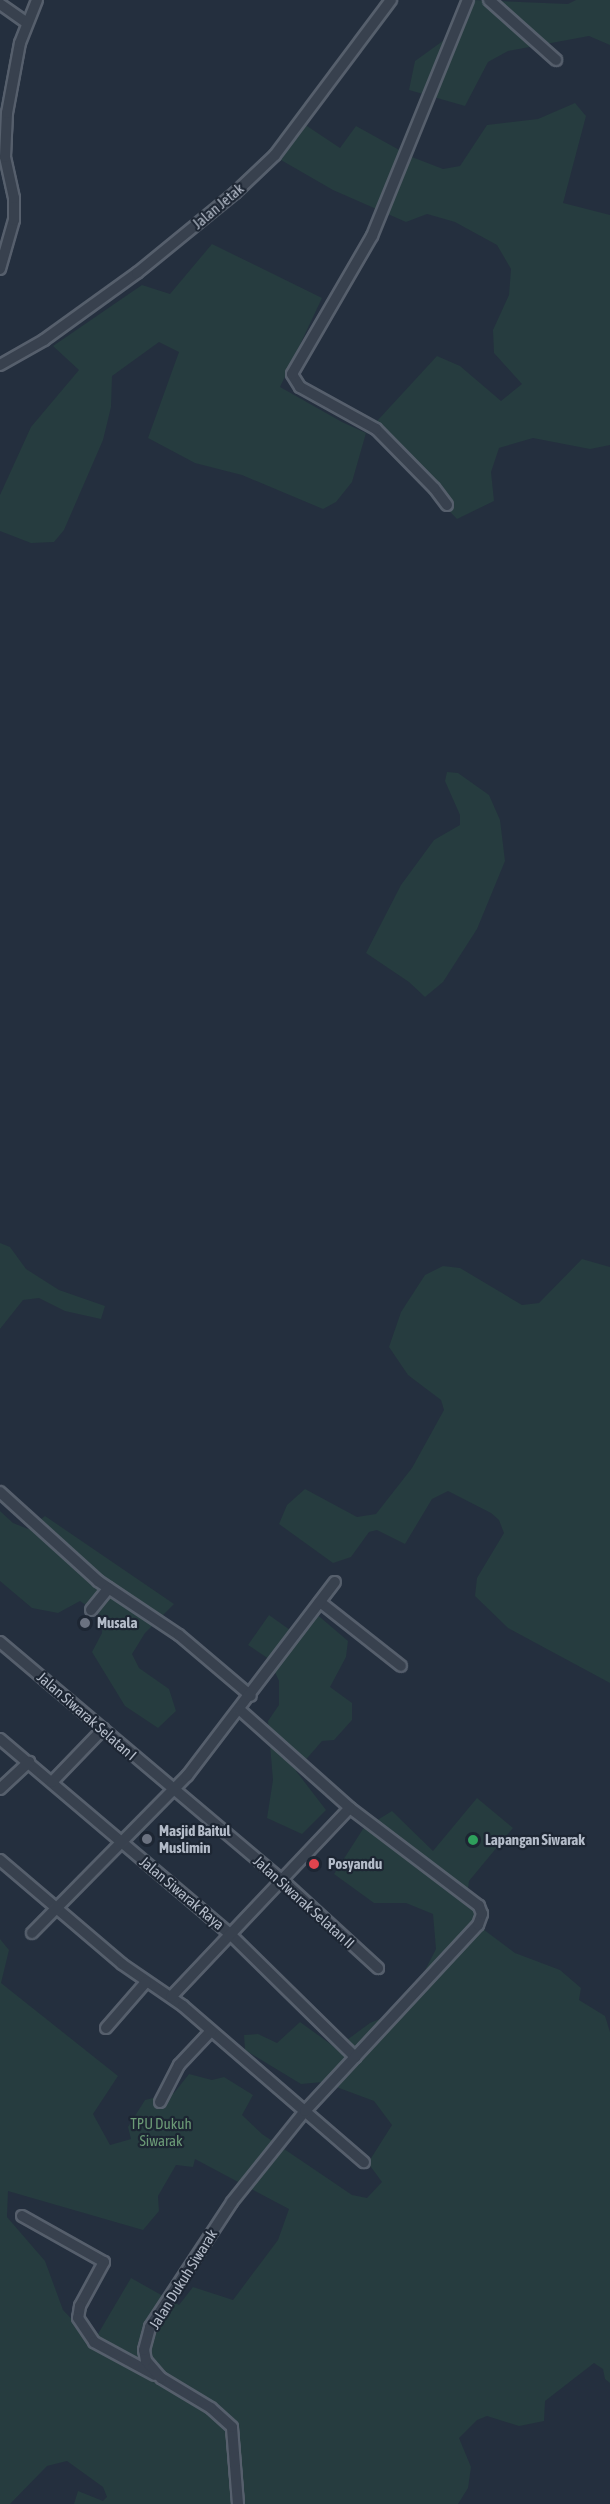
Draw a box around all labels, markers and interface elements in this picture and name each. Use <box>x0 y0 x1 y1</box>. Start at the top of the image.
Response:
street label: Jalan Jetak <box>189 179 247 233</box>
place label: Musala <box>97 1614 138 1632</box>
marker: Musala <box>78 1616 92 1630</box>
street label: Jalan Siwarak Selatan I <box>34 1668 140 1764</box>
place label: Masjid Baitul Muslimin <box>159 1821 230 1856</box>
place label: Lapangan Siwarak <box>485 1831 585 1849</box>
marker: Masjid Baitul Muslimin <box>140 1832 154 1846</box>
marker: Lapangan Siwarak <box>466 1833 480 1847</box>
street label: Jalan Siwarak Raya <box>136 1852 228 1934</box>
street label: Jalan Siwarak Selatan II <box>250 1852 358 1952</box>
marker: Posyandu <box>305 1855 323 1873</box>
place label: Posyandu <box>328 1855 382 1873</box>
park label: TPU Dukuh Siwarak <box>130 2114 192 2149</box>
street label: Jalan Dukuh Siwarak <box>145 2226 221 2332</box>

